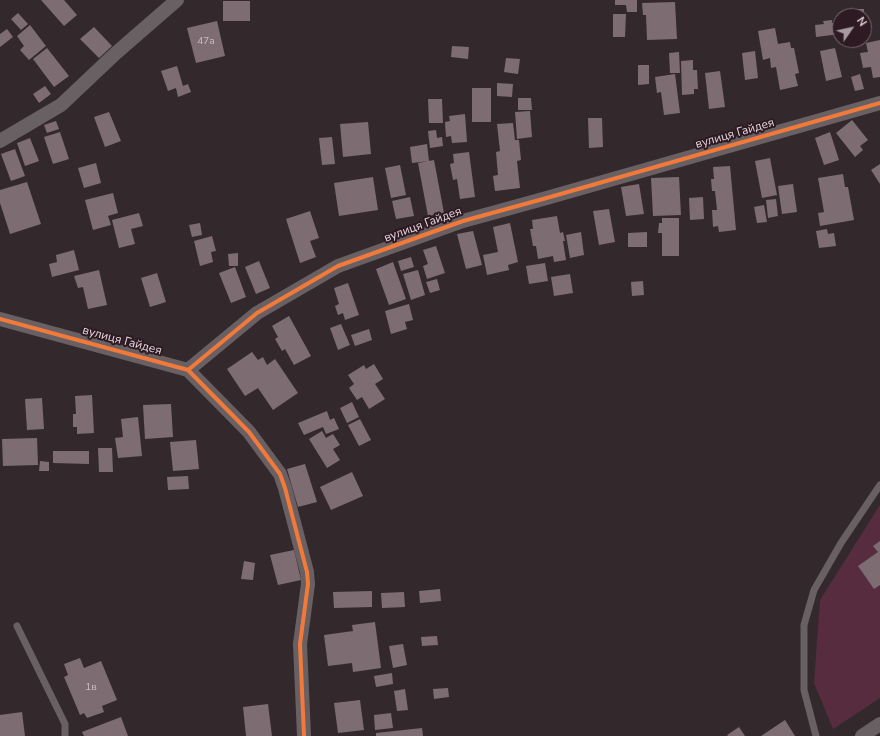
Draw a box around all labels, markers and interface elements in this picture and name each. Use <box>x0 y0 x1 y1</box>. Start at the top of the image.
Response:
north arrow <box>832 8 872 48</box>
text: N <box>853 14 870 29</box>
house number: 47а <box>197 36 215 48</box>
street label: вулиця Гайдея <box>694 116 776 152</box>
street label: вулиця Гайдея <box>382 204 464 246</box>
street label: вулиця Гайдея <box>81 323 163 359</box>
house number: 1в <box>85 682 97 694</box>

